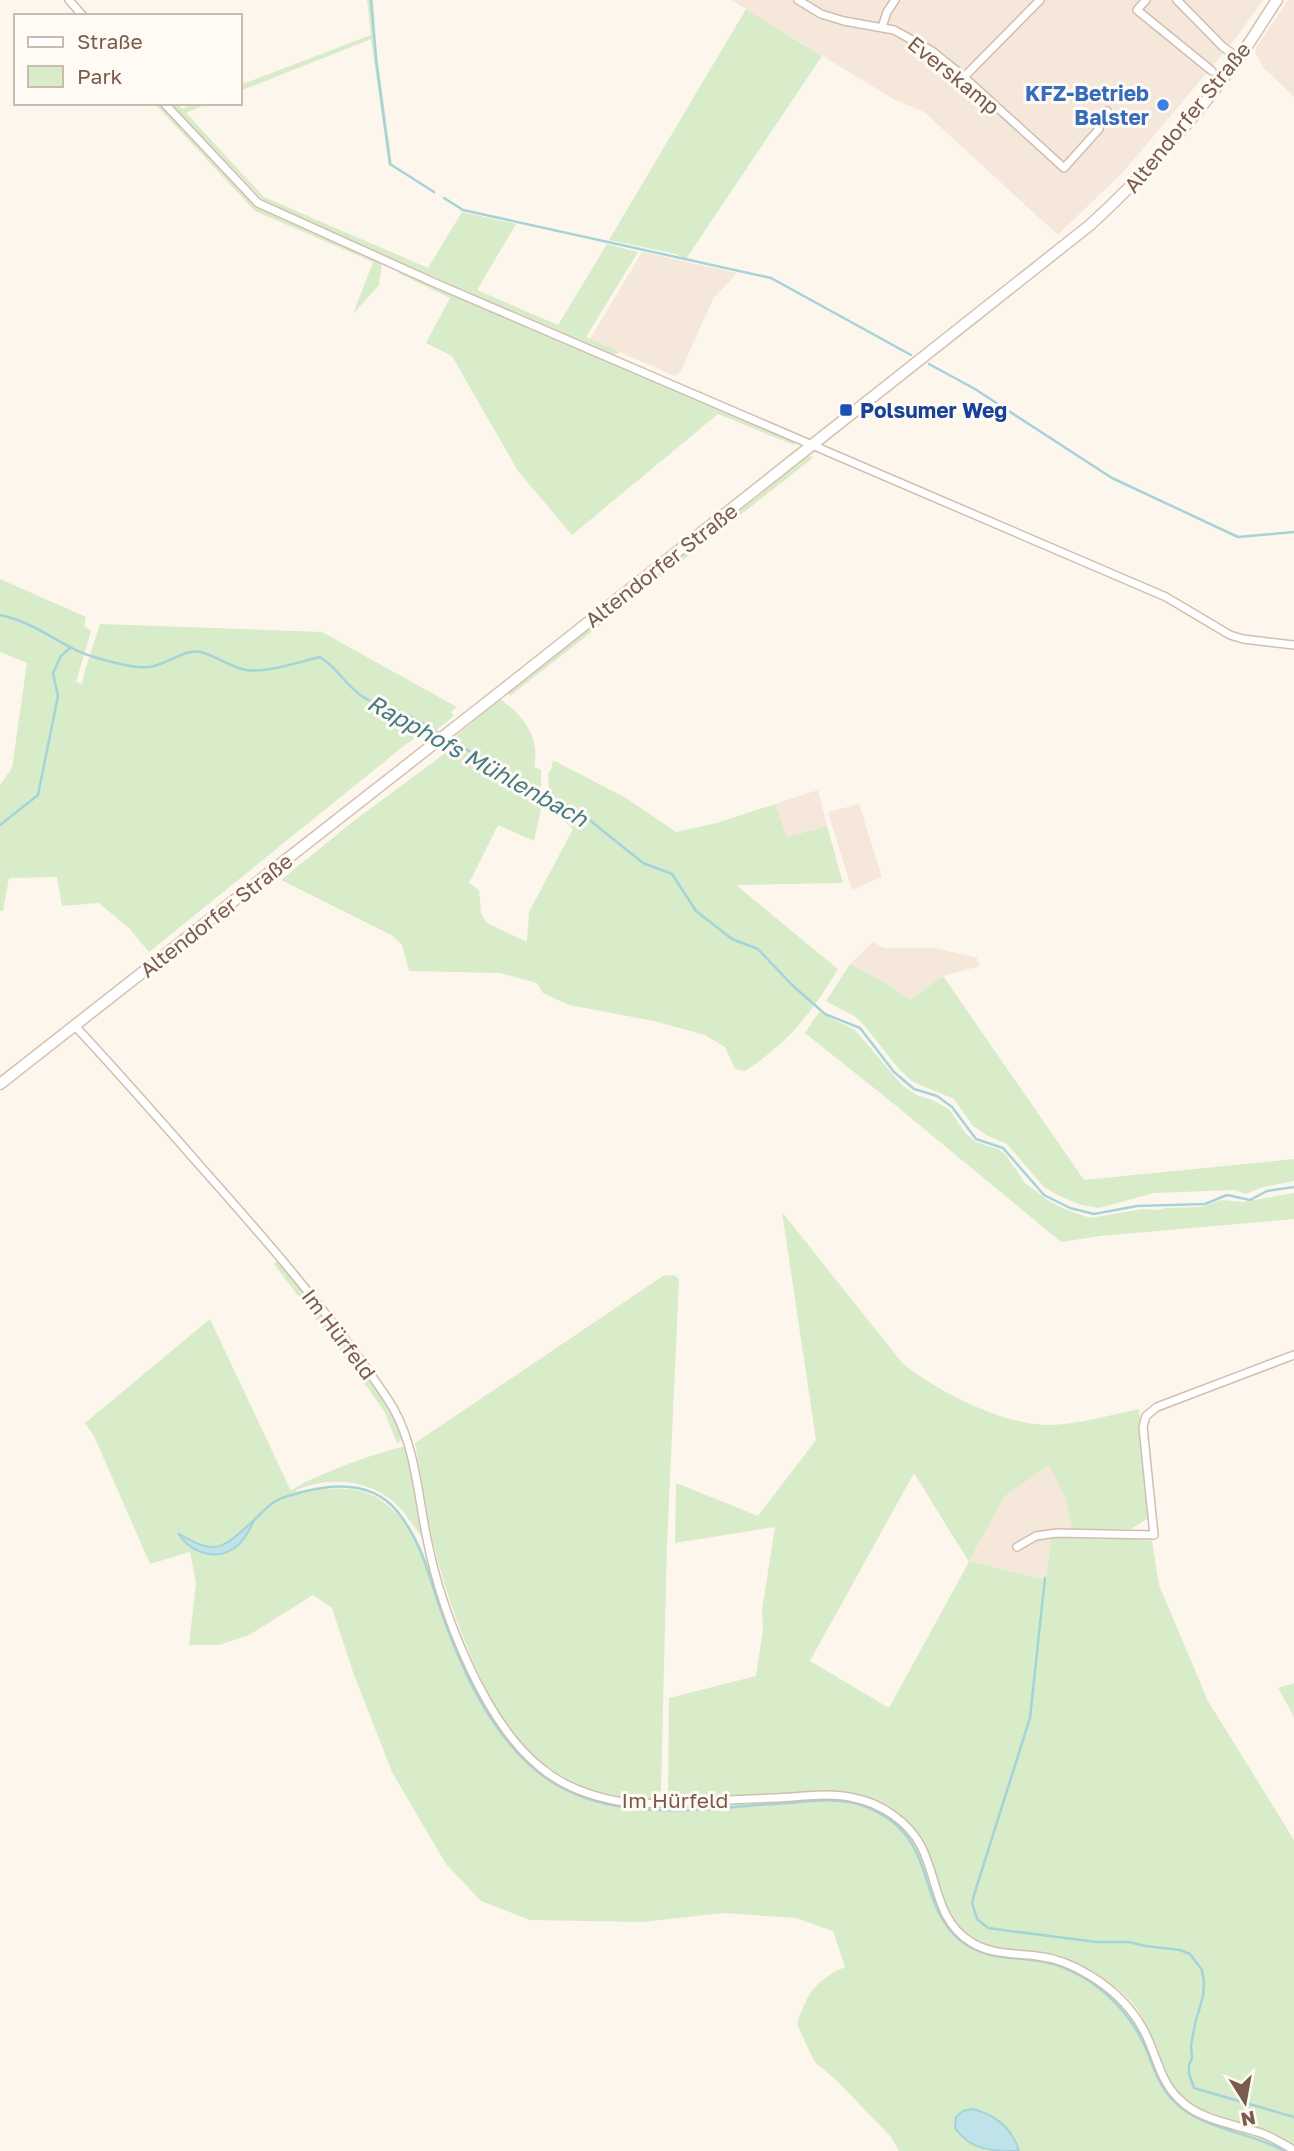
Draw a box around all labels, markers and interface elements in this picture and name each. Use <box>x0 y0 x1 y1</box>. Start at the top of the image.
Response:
legend <box>14 14 242 105</box>
text: Straße <box>77 28 143 54</box>
street label: Everskamp <box>903 30 1005 120</box>
street label: Altendorfer Straße <box>1118 36 1256 198</box>
text: Park <box>77 63 123 89</box>
place label: KFZ-Betrieb Balster <box>1025 80 1149 130</box>
marker: KFZ-Betrieb Balster <box>1155 97 1171 113</box>
place label: Polsumer Weg <box>860 397 1007 423</box>
marker: Polsumer Weg <box>838 402 854 418</box>
street label: Altendorfer Straße <box>580 497 742 633</box>
water label: Rapphofs Mühlenbach <box>363 688 594 833</box>
street label: Altendorfer Straße <box>135 847 297 983</box>
street label: Im Hürfeld <box>296 1284 382 1384</box>
street label: Im Hürfeld <box>622 1787 728 1813</box>
north arrow <box>1210 2067 1280 2137</box>
text: N <box>1239 2107 1258 2132</box>

